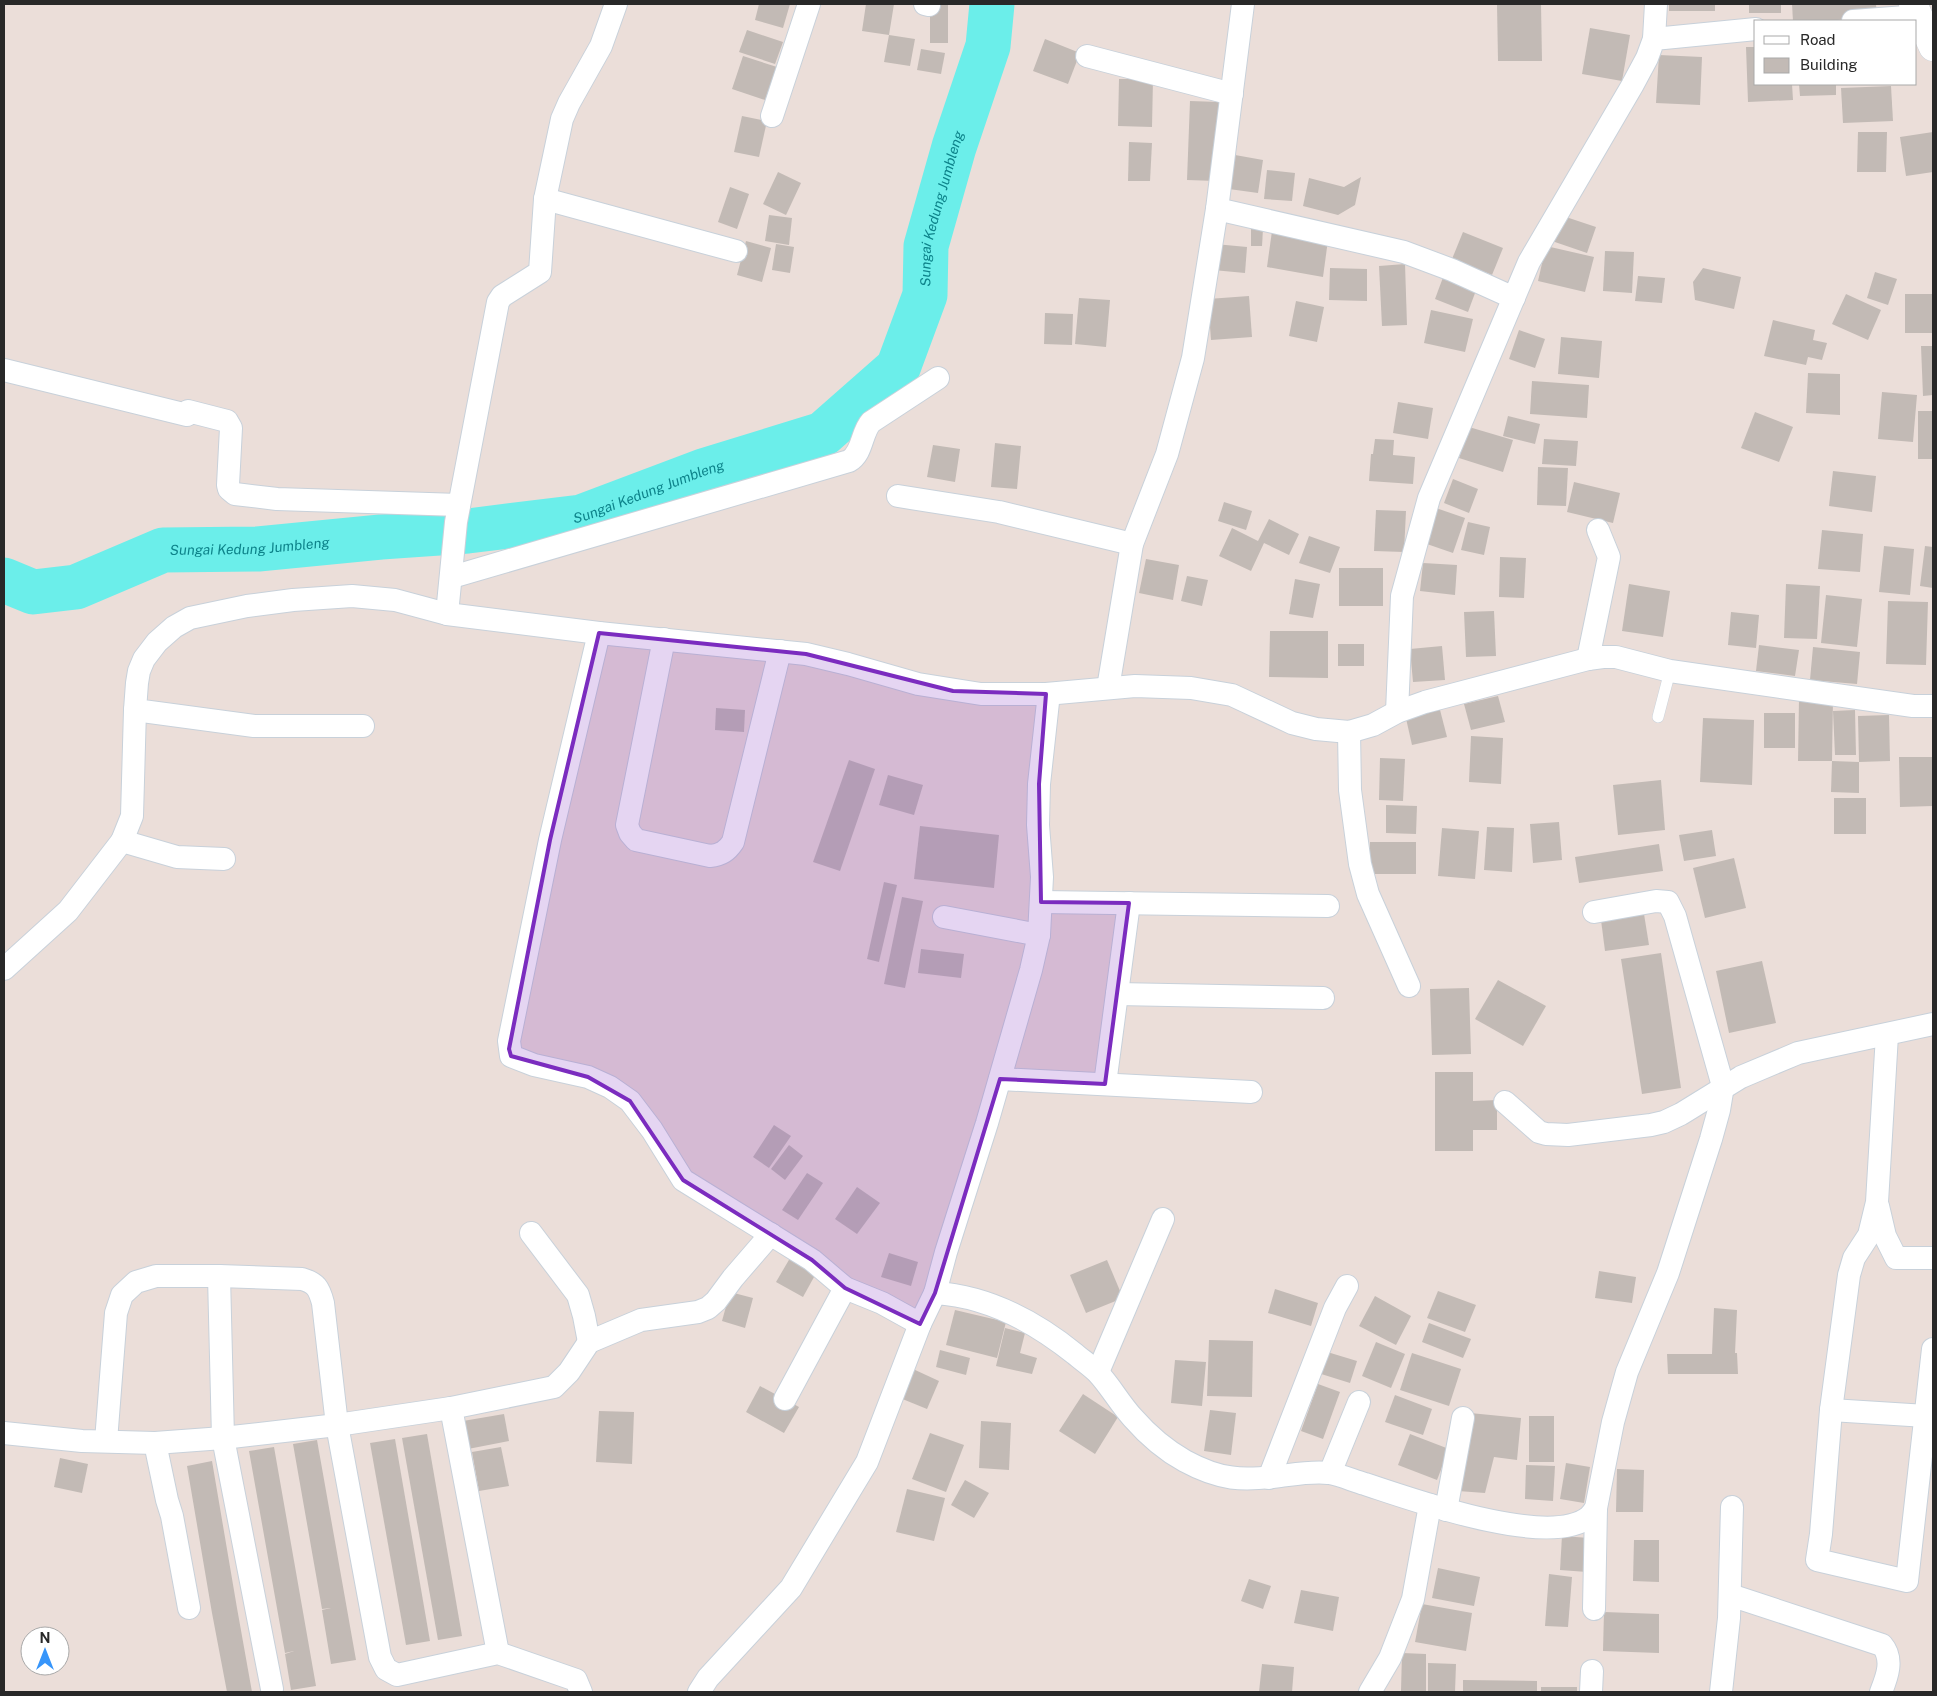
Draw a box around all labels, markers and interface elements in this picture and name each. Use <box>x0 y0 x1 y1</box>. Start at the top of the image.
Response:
legend <box>1754 20 1917 85</box>
text: Road <box>1800 31 1836 48</box>
text: Building <box>1800 56 1858 73</box>
water label: Sungai Kedung Jumbleng <box>917 128 967 287</box>
water label: Sungai Kedung Jumbleng <box>572 457 727 526</box>
water label: Sungai Kedung Jumbleng <box>170 534 331 558</box>
north arrow <box>20 1626 70 1676</box>
text: N <box>40 1630 50 1646</box>

